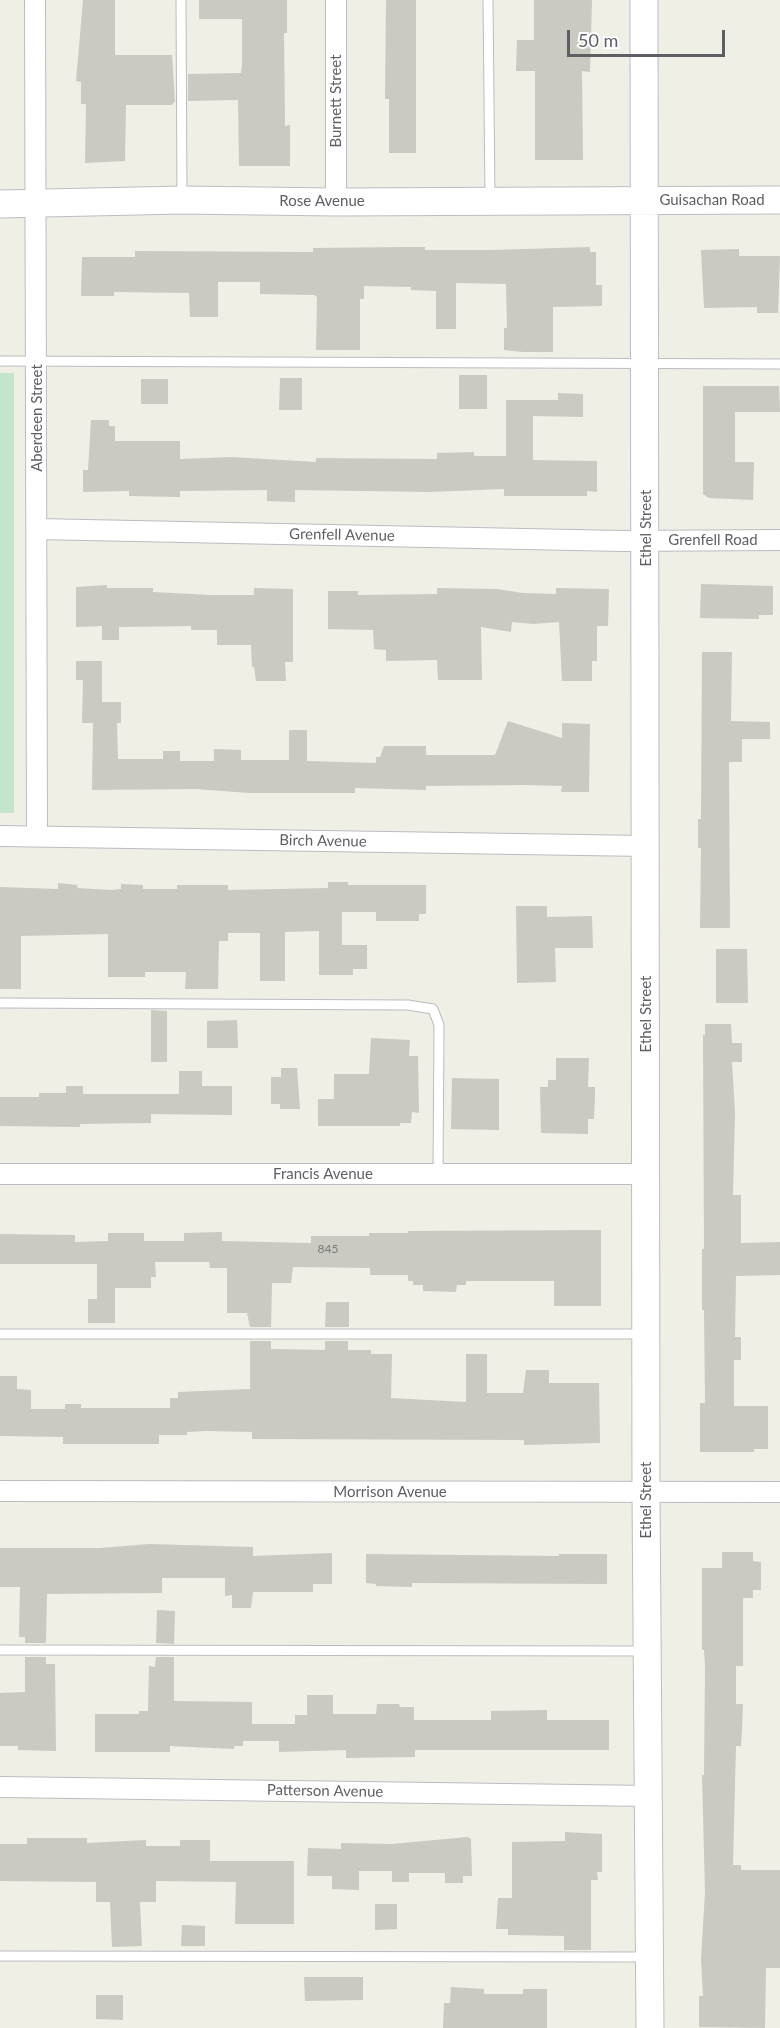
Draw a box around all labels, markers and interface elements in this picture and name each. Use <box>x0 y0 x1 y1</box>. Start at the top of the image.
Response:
scale bar <box>570 18 728 56</box>
text: 50 m <box>578 29 618 51</box>
street label: Burnett Street <box>327 54 345 148</box>
street label: Guisachan Road <box>659 191 765 209</box>
street label: Rose Avenue <box>279 192 365 210</box>
street label: Aberdeen Street <box>28 364 46 472</box>
street label: Ethel Street <box>637 490 655 566</box>
street label: Grenfell Avenue <box>289 525 395 545</box>
street label: Grenfell Road <box>668 531 758 549</box>
street label: Birch Avenue <box>279 831 367 851</box>
street label: Ethel Street <box>637 976 655 1052</box>
street label: Francis Avenue <box>273 1165 373 1183</box>
house number: 845 <box>318 1242 338 1256</box>
street label: Ethel Street <box>637 1462 655 1538</box>
street label: Morrison Avenue <box>333 1483 447 1501</box>
street label: Patterson Avenue <box>267 1781 383 1801</box>

